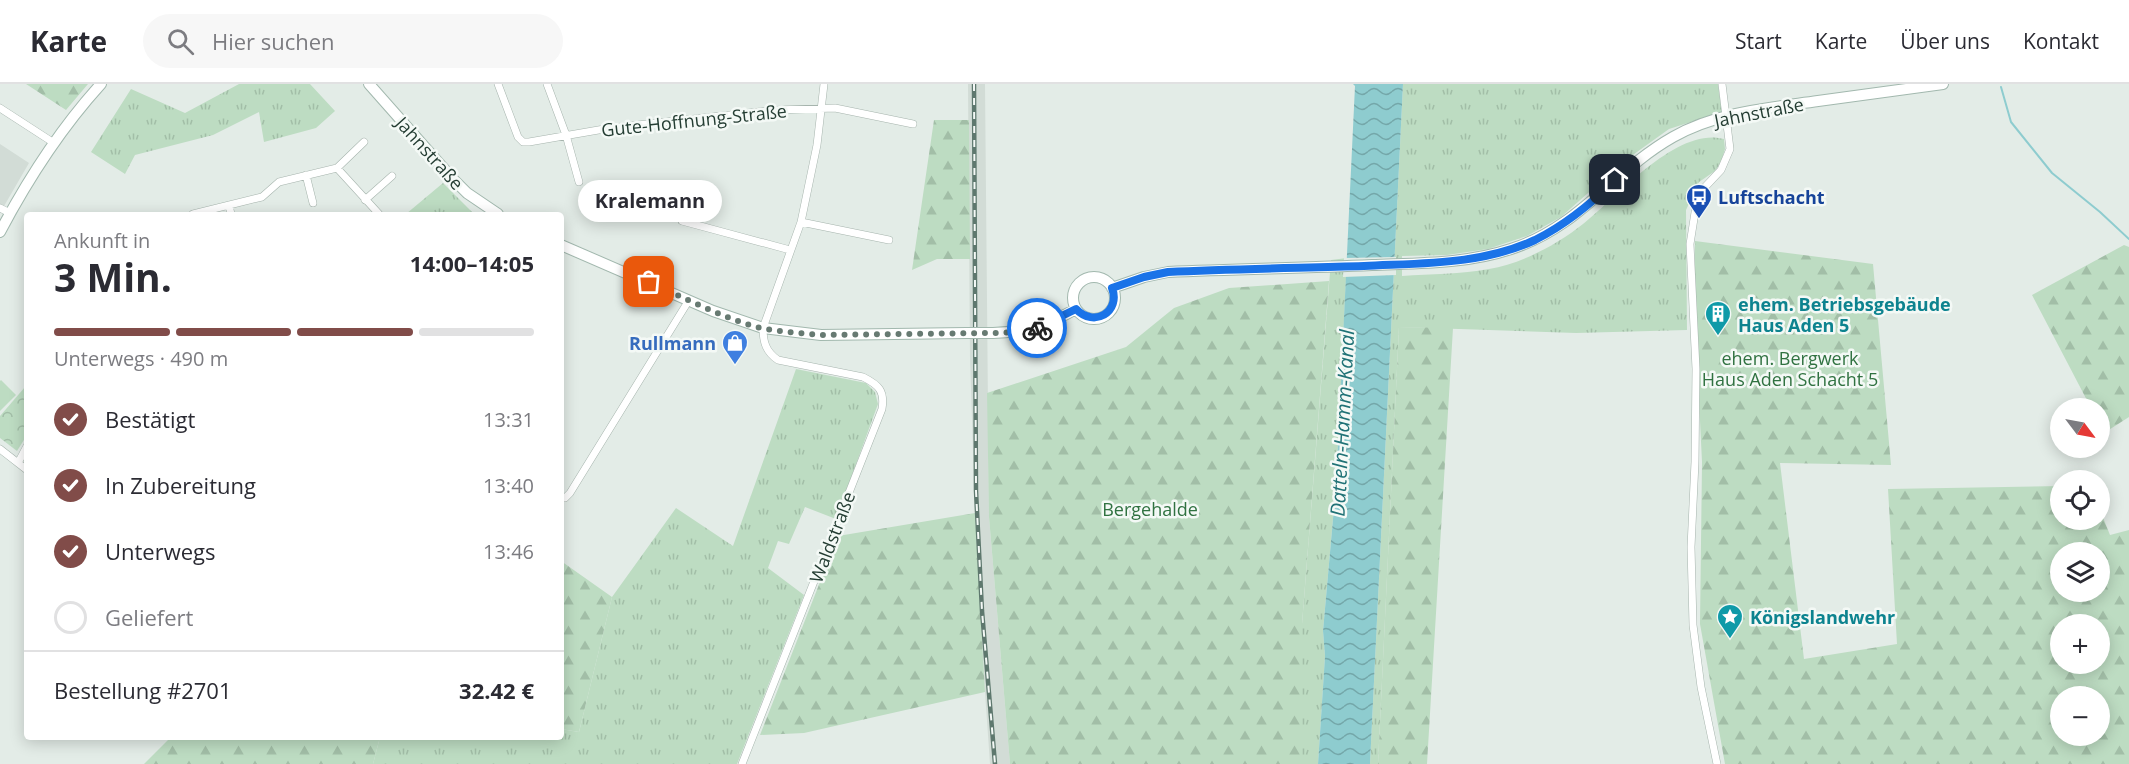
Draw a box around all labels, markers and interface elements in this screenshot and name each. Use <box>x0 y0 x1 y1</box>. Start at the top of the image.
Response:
search box <box>143 14 563 68</box>
text: Karte <box>30 22 107 60</box>
icon: search <box>164 25 197 58</box>
text: Hier suchen <box>212 26 335 56</box>
text: Start <box>1735 27 1782 55</box>
text: Karte <box>1815 27 1867 55</box>
text: Über uns <box>1900 27 1990 55</box>
text: Kontakt <box>2023 27 2099 55</box>
street label: Jahnstraße <box>1710 92 1806 133</box>
street label: Gute-Hoffnung-Straße <box>600 98 788 142</box>
street label: Jahnstraße <box>389 110 469 195</box>
pin <box>1589 154 1640 205</box>
icon: home <box>1598 163 1631 196</box>
callout: Kralemann <box>577 180 721 222</box>
bus stop icon: Luftschacht <box>1684 182 1714 220</box>
place label: Luftschacht <box>1718 185 1825 209</box>
text: Kralemann <box>595 187 705 214</box>
text: Ankunft in <box>54 227 150 254</box>
text: 14:00–14:05 <box>410 248 534 278</box>
text: 3 Min. <box>54 250 172 303</box>
pin <box>623 256 674 307</box>
icon: bag <box>632 265 665 298</box>
place label: ehem. Betriebsgebäude Haus Aden 5 <box>1738 292 1951 337</box>
courier <box>1007 298 1067 358</box>
building icon: ehem. Betriebsgebäude Haus Aden 5 <box>1703 299 1733 337</box>
icon: bike <box>1021 312 1054 345</box>
shop icon: Rullmann <box>720 328 750 366</box>
water label: Datteln-Hamm-Kanal <box>1324 328 1360 517</box>
place label: Rullmann <box>629 331 716 355</box>
text: Unterwegs · 490 m <box>54 345 228 372</box>
park label: ehem. Bergwerk Haus Aden Schacht 5 <box>1702 346 1878 391</box>
north arrow <box>2050 398 2110 458</box>
map controls <box>2050 398 2110 746</box>
icon: check <box>54 403 87 436</box>
text: Bestätigt <box>105 404 195 434</box>
text: 13:31 <box>483 406 534 433</box>
icon: check <box>54 469 87 502</box>
text: In Zubereitung <box>105 470 256 500</box>
button: locate <box>2050 470 2110 530</box>
text: 13:40 <box>483 472 534 499</box>
street label: Waldstraße <box>804 488 860 586</box>
park label: Bergehalde <box>1102 497 1198 521</box>
icon: check <box>54 535 87 568</box>
text: Unterwegs <box>105 536 216 566</box>
text: 13:46 <box>483 538 534 565</box>
button: layers <box>2050 542 2110 602</box>
text: Geliefert <box>105 602 193 632</box>
place icon: Königslandwehr <box>1715 602 1745 640</box>
place label: Königslandwehr <box>1750 605 1895 629</box>
button: + <box>2050 614 2110 674</box>
text: Bestellung #2701 <box>54 675 232 705</box>
text: 32.42 € <box>459 675 534 705</box>
button: − <box>2050 686 2110 746</box>

